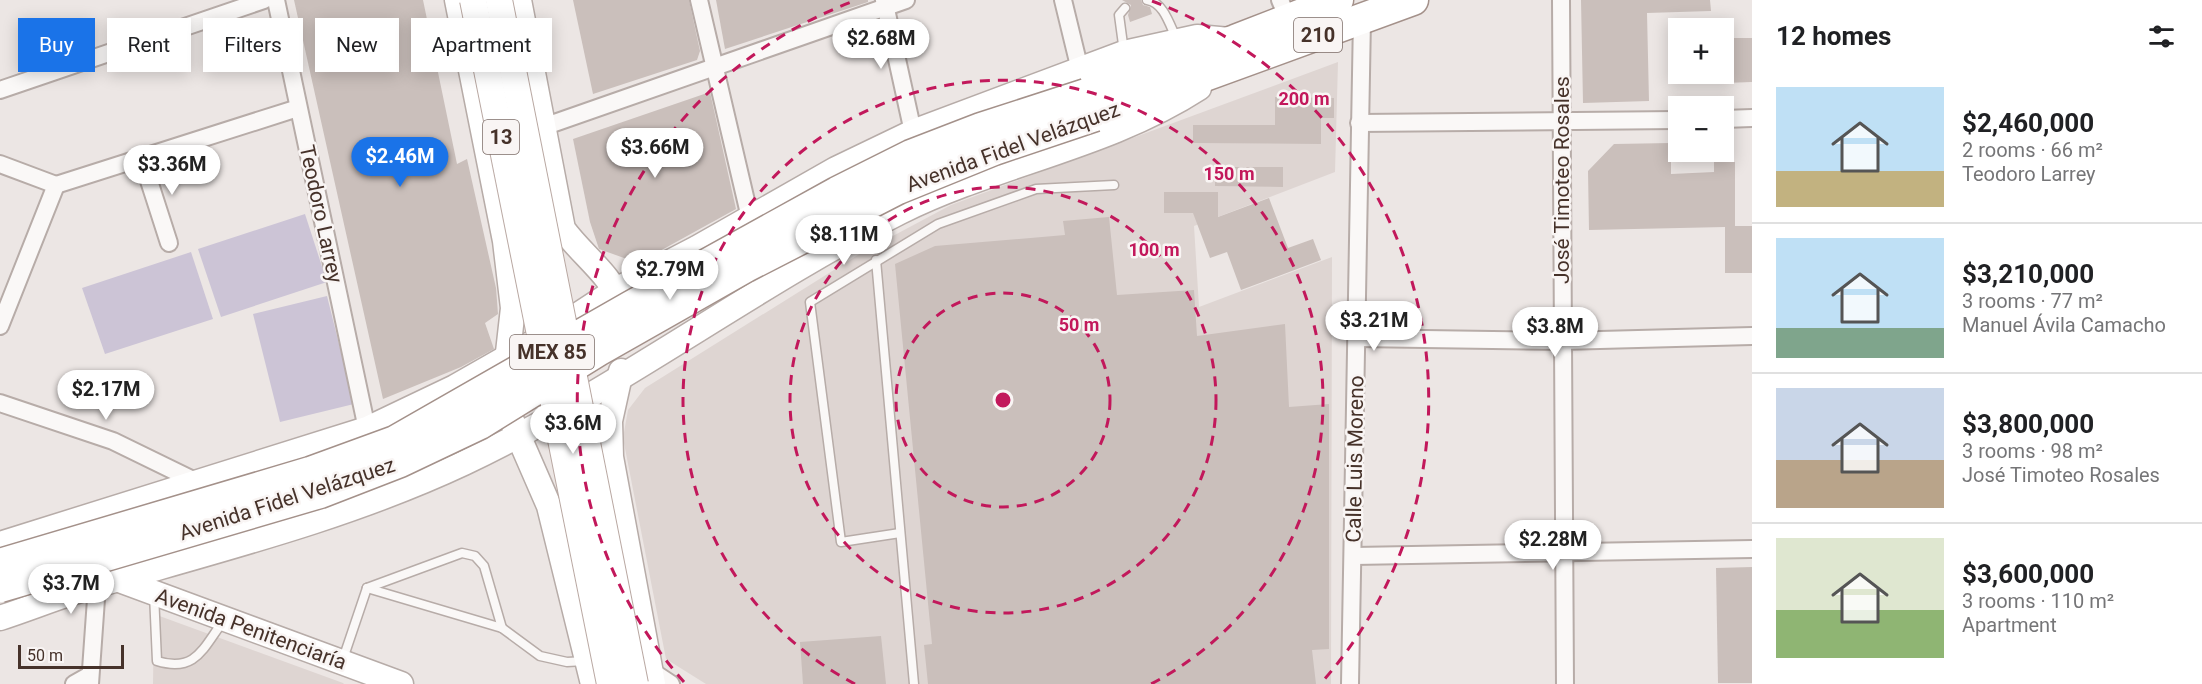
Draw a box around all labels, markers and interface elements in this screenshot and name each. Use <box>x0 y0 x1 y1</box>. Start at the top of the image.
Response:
chip: Buy <box>18 18 95 72</box>
chip: Rent <box>107 18 191 72</box>
chip: Filters <box>203 18 303 72</box>
chip: New <box>315 18 399 72</box>
chip: Apartment <box>411 18 552 72</box>
road number: 210 <box>1294 18 1342 52</box>
map controls <box>1668 18 1734 162</box>
button: + <box>1668 18 1734 84</box>
pin: $2.68M <box>832 19 930 70</box>
icon: filters <box>2145 20 2178 53</box>
text: 12 homes <box>1776 21 1891 51</box>
text: $2.68M <box>846 26 916 50</box>
street label: José Timoteo Rosales <box>1550 76 1574 284</box>
text: 200 m <box>1278 88 1330 109</box>
button: − <box>1668 96 1734 162</box>
street label: Avenida Fidel Velázquez <box>903 97 1123 197</box>
text: $2,460,000 <box>1962 108 2094 138</box>
icon: home <box>1824 111 1896 183</box>
road number: 13 <box>483 120 519 154</box>
pin: $3.66M <box>606 128 704 179</box>
text: $3.66M <box>620 135 690 159</box>
pin: $2.46M <box>351 137 449 188</box>
text: 2 rooms · 66 m² <box>1962 138 2103 162</box>
street label: Teodoro Larrey <box>295 143 347 285</box>
text: $2.46M <box>365 144 435 168</box>
pin: $3.36M <box>123 145 221 196</box>
text: $3.36M <box>137 152 207 176</box>
text: Teodoro Larrey <box>1962 162 2096 186</box>
text: 150 m <box>1203 163 1255 184</box>
pin: $8.11M <box>795 215 893 266</box>
text: $8.11M <box>809 222 879 246</box>
text: 100 m <box>1128 239 1180 260</box>
pin: $2.79M <box>621 250 719 301</box>
text: $2.79M <box>635 257 705 281</box>
text: $3,210,000 <box>1962 259 2094 289</box>
icon: home <box>1824 262 1896 334</box>
text: 3 rooms · 77 m² <box>1962 289 2103 313</box>
pin: $3.21M <box>1325 301 1423 352</box>
pin: $3.8M <box>1513 307 1597 358</box>
text: $3.21M <box>1339 308 1409 332</box>
text: Manuel Ávila Camacho <box>1962 313 2166 337</box>
text: 50 m <box>1059 314 1099 335</box>
text: $3.8M <box>1526 314 1584 338</box>
road number: MEX 85 <box>510 335 594 369</box>
pin: $2.17M <box>57 370 155 421</box>
street label: Calle Luis Moreno <box>1342 375 1368 543</box>
text: $2.17M <box>71 377 141 401</box>
centre of rings <box>993 390 1013 410</box>
pin: $3.6M <box>531 404 615 455</box>
text: $3,800,000 <box>1962 409 2094 439</box>
text: $3.6M <box>544 411 602 435</box>
icon: home <box>1824 412 1896 484</box>
text: 3 rooms · 98 m² <box>1962 439 2103 463</box>
street label: Avenida Fidel Velázquez <box>176 453 398 545</box>
text: José Timoteo Rosales <box>1962 463 2160 487</box>
pin: $2.28M <box>1504 520 1602 571</box>
text: $2.28M <box>1518 527 1588 551</box>
text: $3,600,000 <box>1962 559 2094 589</box>
icon: home <box>1824 562 1896 634</box>
pin: $3.7M <box>29 564 113 615</box>
text: $3.7M <box>42 571 100 595</box>
street label: Avenida Penitenciaría <box>152 583 350 675</box>
text: 3 rooms · 110 m² <box>1962 589 2114 613</box>
text: Apartment <box>1962 613 2057 637</box>
scale bar <box>18 642 124 670</box>
text: 50 m <box>27 646 63 665</box>

